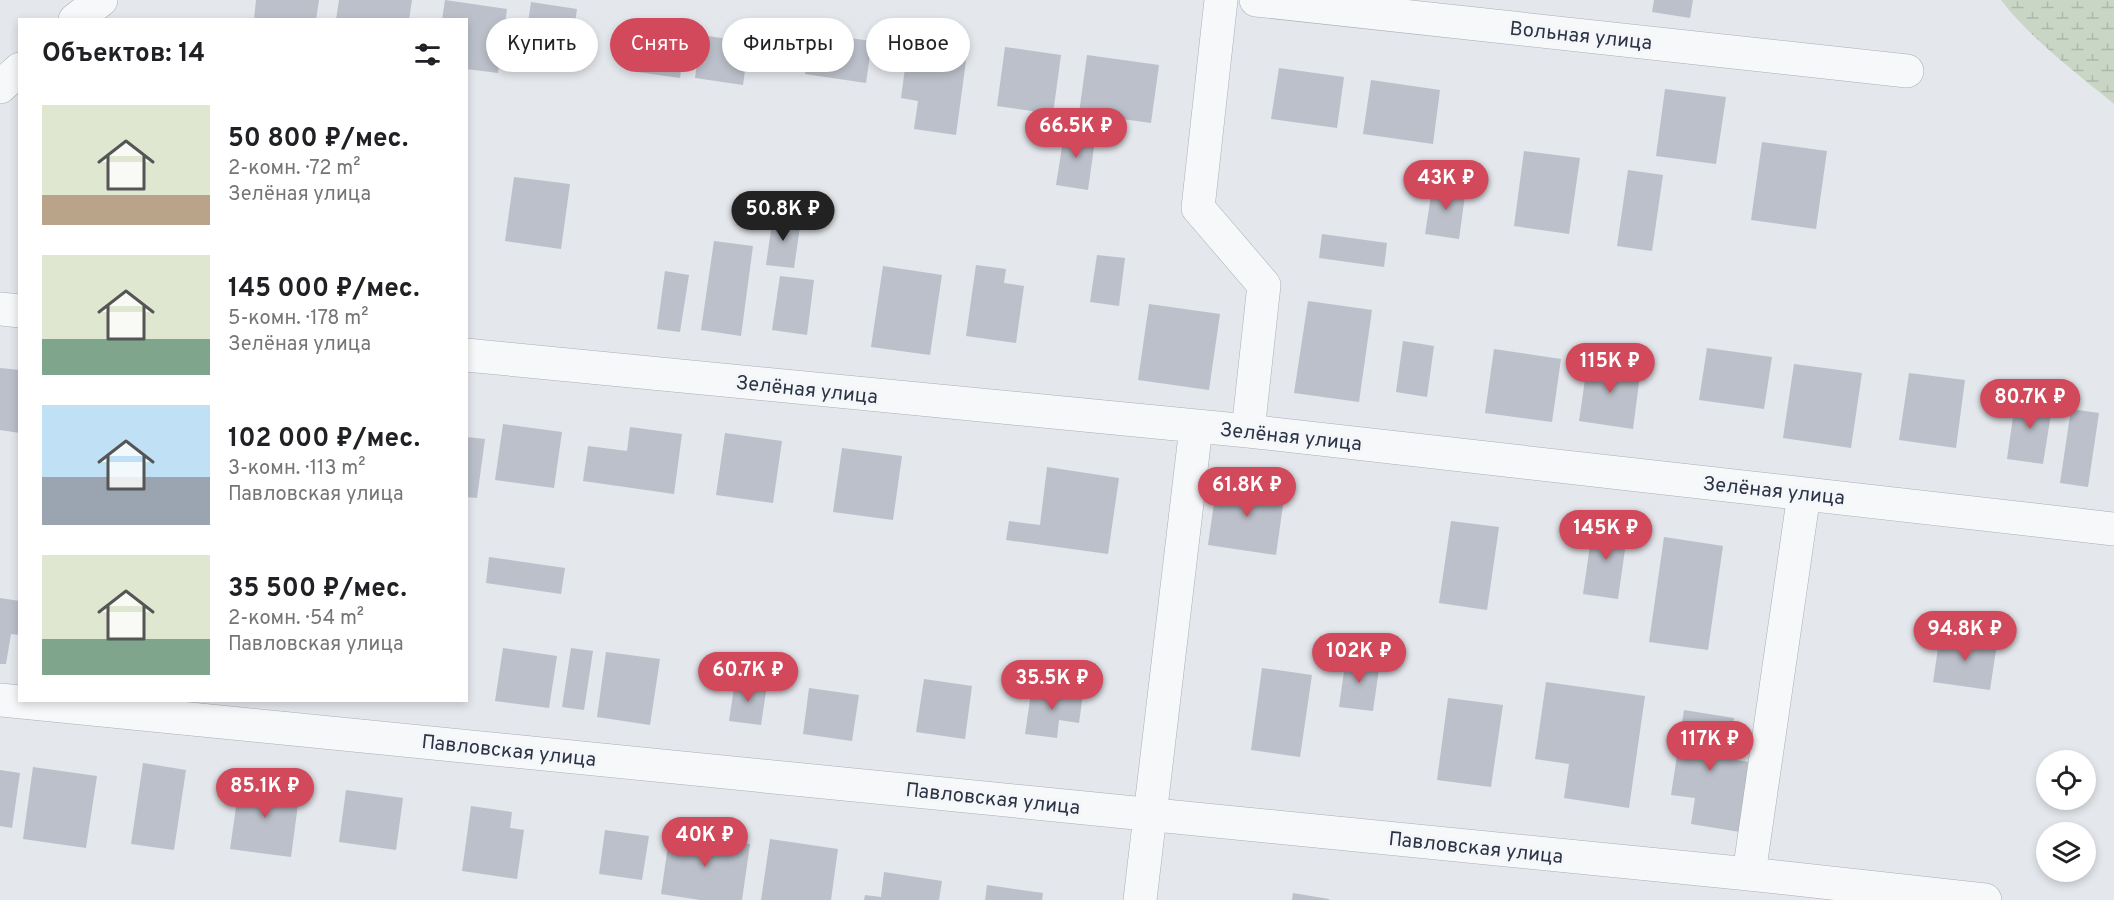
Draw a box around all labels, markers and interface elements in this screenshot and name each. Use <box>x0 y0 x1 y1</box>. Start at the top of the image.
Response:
street label: Вольная улица <box>1508 17 1653 57</box>
chip: Купить <box>486 18 598 72</box>
chip: Снять <box>610 18 710 72</box>
chip: Фильтры <box>722 18 854 72</box>
chip: Новое <box>866 18 970 72</box>
text: Объектов: 14 <box>42 38 205 71</box>
icon: filters <box>411 38 444 71</box>
pin: 66.5K ₽ <box>1021 108 1131 159</box>
text: 66.5K ₽ <box>1039 114 1113 140</box>
text: 50 800 ₽/мес. <box>228 123 408 156</box>
icon: home <box>90 129 162 201</box>
text: 2-комн. · 72 m² <box>228 156 360 182</box>
pin: 43K ₽ <box>1404 160 1488 211</box>
text: 43K ₽ <box>1417 166 1475 192</box>
text: Зелёная улица <box>228 182 371 208</box>
pin: 50.8K ₽ <box>728 191 838 242</box>
text: 50.8K ₽ <box>746 197 821 223</box>
text: 145 000 ₽/мес. <box>228 273 420 306</box>
icon: home <box>90 279 162 351</box>
text: 5-комн. · 178 m² <box>228 306 368 332</box>
text: Зелёная улица <box>228 332 371 358</box>
pin: 115K ₽ <box>1561 343 1659 394</box>
text: 115K ₽ <box>1580 349 1640 375</box>
street label: Зелёная улица <box>734 371 879 411</box>
pin: 80.7K ₽ <box>1975 379 2085 430</box>
text: 80.7K ₽ <box>1994 385 2066 411</box>
street label: Зелёная улица <box>1218 418 1363 458</box>
text: 102 000 ₽/мес. <box>228 423 420 456</box>
icon: home <box>90 429 162 501</box>
text: 3-комн. · 113 m² <box>228 456 366 482</box>
pin: 61.8K ₽ <box>1192 467 1302 518</box>
street label: Зелёная улица <box>1701 472 1846 512</box>
text: 61.8K ₽ <box>1212 473 1282 499</box>
text: Павловская улица <box>228 482 404 508</box>
pin: 145K ₽ <box>1557 510 1655 561</box>
text: 145K ₽ <box>1573 516 1639 542</box>
text: 35 500 ₽/мес. <box>228 573 407 606</box>
icon: home <box>90 579 162 651</box>
text: 2-комн. · 54 m² <box>228 606 364 632</box>
pin: 94.8K ₽ <box>1910 611 2020 662</box>
text: 94.8K ₽ <box>1928 617 2002 643</box>
text: Павловская улица <box>228 632 404 658</box>
pin: 102K ₽ <box>1310 633 1408 684</box>
text: 102K ₽ <box>1326 639 1392 665</box>
pin: 60.7K ₽ <box>693 652 803 703</box>
text: 60.7K ₽ <box>712 658 784 684</box>
pin: 35.5K ₽ <box>997 660 1107 711</box>
text: 35.5K ₽ <box>1015 666 1089 692</box>
pin: 117K ₽ <box>1661 721 1759 772</box>
text: 117K ₽ <box>1681 727 1739 753</box>
street label: Павловская улица <box>420 730 597 774</box>
map controls <box>2036 750 2096 882</box>
button: locate <box>2036 750 2096 810</box>
pin: 85.1K ₽ <box>210 768 320 819</box>
text: 85.1K ₽ <box>230 774 300 800</box>
street label: Павловская улица <box>904 778 1081 822</box>
pin: 40K ₽ <box>663 817 747 868</box>
button: layers <box>2036 822 2096 882</box>
text: 40K ₽ <box>676 823 734 849</box>
street label: Павловская улица <box>1387 827 1564 871</box>

